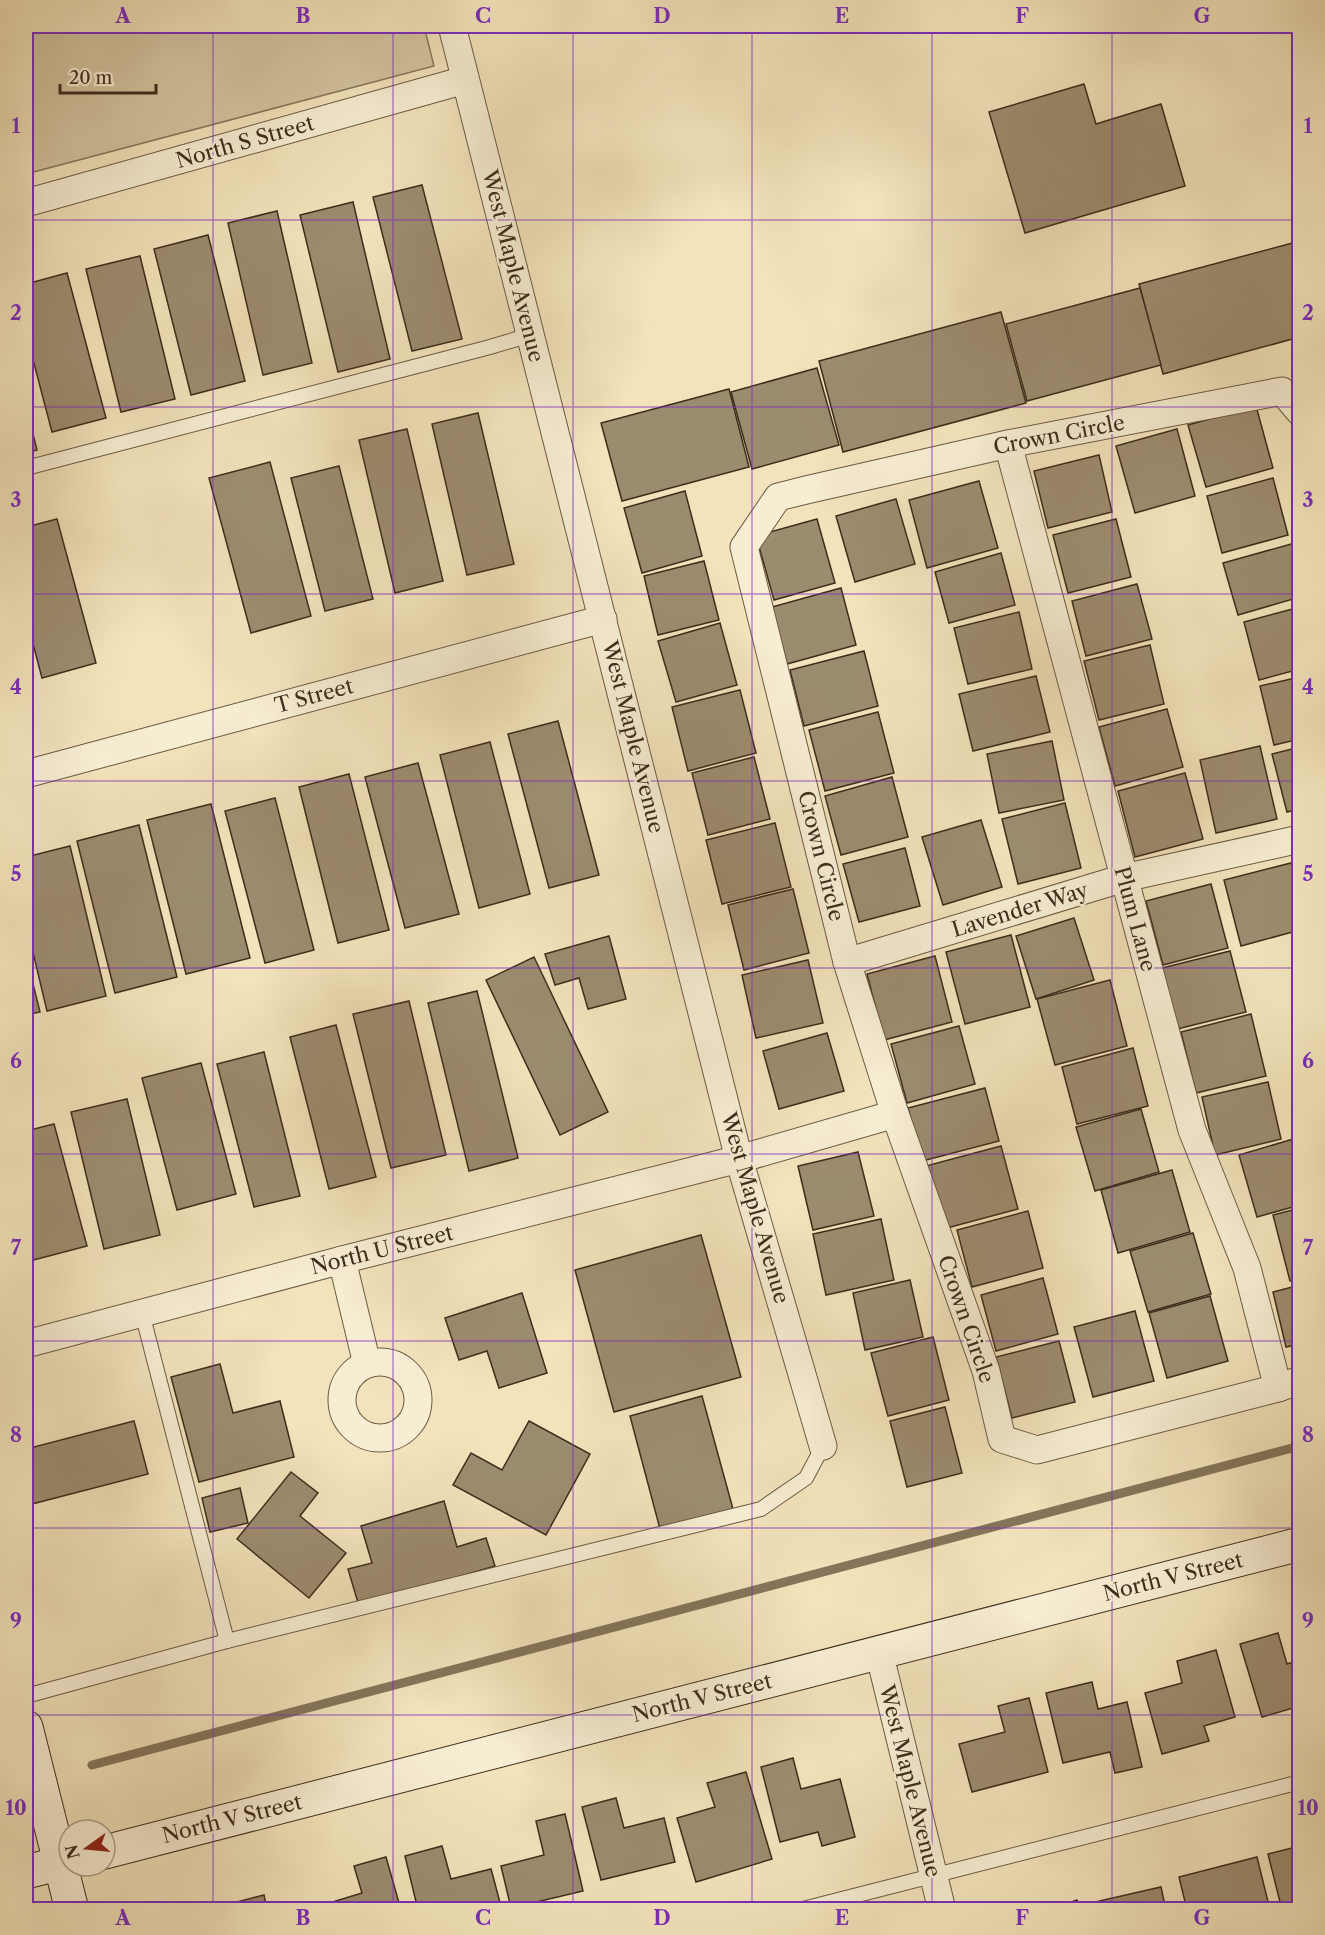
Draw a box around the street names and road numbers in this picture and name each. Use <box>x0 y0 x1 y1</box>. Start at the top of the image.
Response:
street label: North S Street <box>173 110 317 173</box>
street label: West Maple Avenue <box>477 166 549 365</box>
street label: Crown Circle <box>991 410 1127 460</box>
street label: West Maple Avenue <box>597 637 669 836</box>
street label: T Street <box>272 673 356 718</box>
street label: Crown Circle <box>793 788 850 924</box>
street label: Plum Lane <box>1109 864 1162 974</box>
street label: Lavender Way <box>949 877 1091 942</box>
street label: West Maple Avenue <box>716 1109 795 1306</box>
street label: North U Street <box>308 1220 456 1279</box>
street label: Crown Circle <box>933 1252 1000 1386</box>
street label: North V Street <box>1100 1547 1246 1606</box>
street label: North V Street <box>629 1668 775 1727</box>
street label: West Maple Avenue <box>874 1681 946 1880</box>
street label: North V Street <box>159 1789 305 1848</box>

